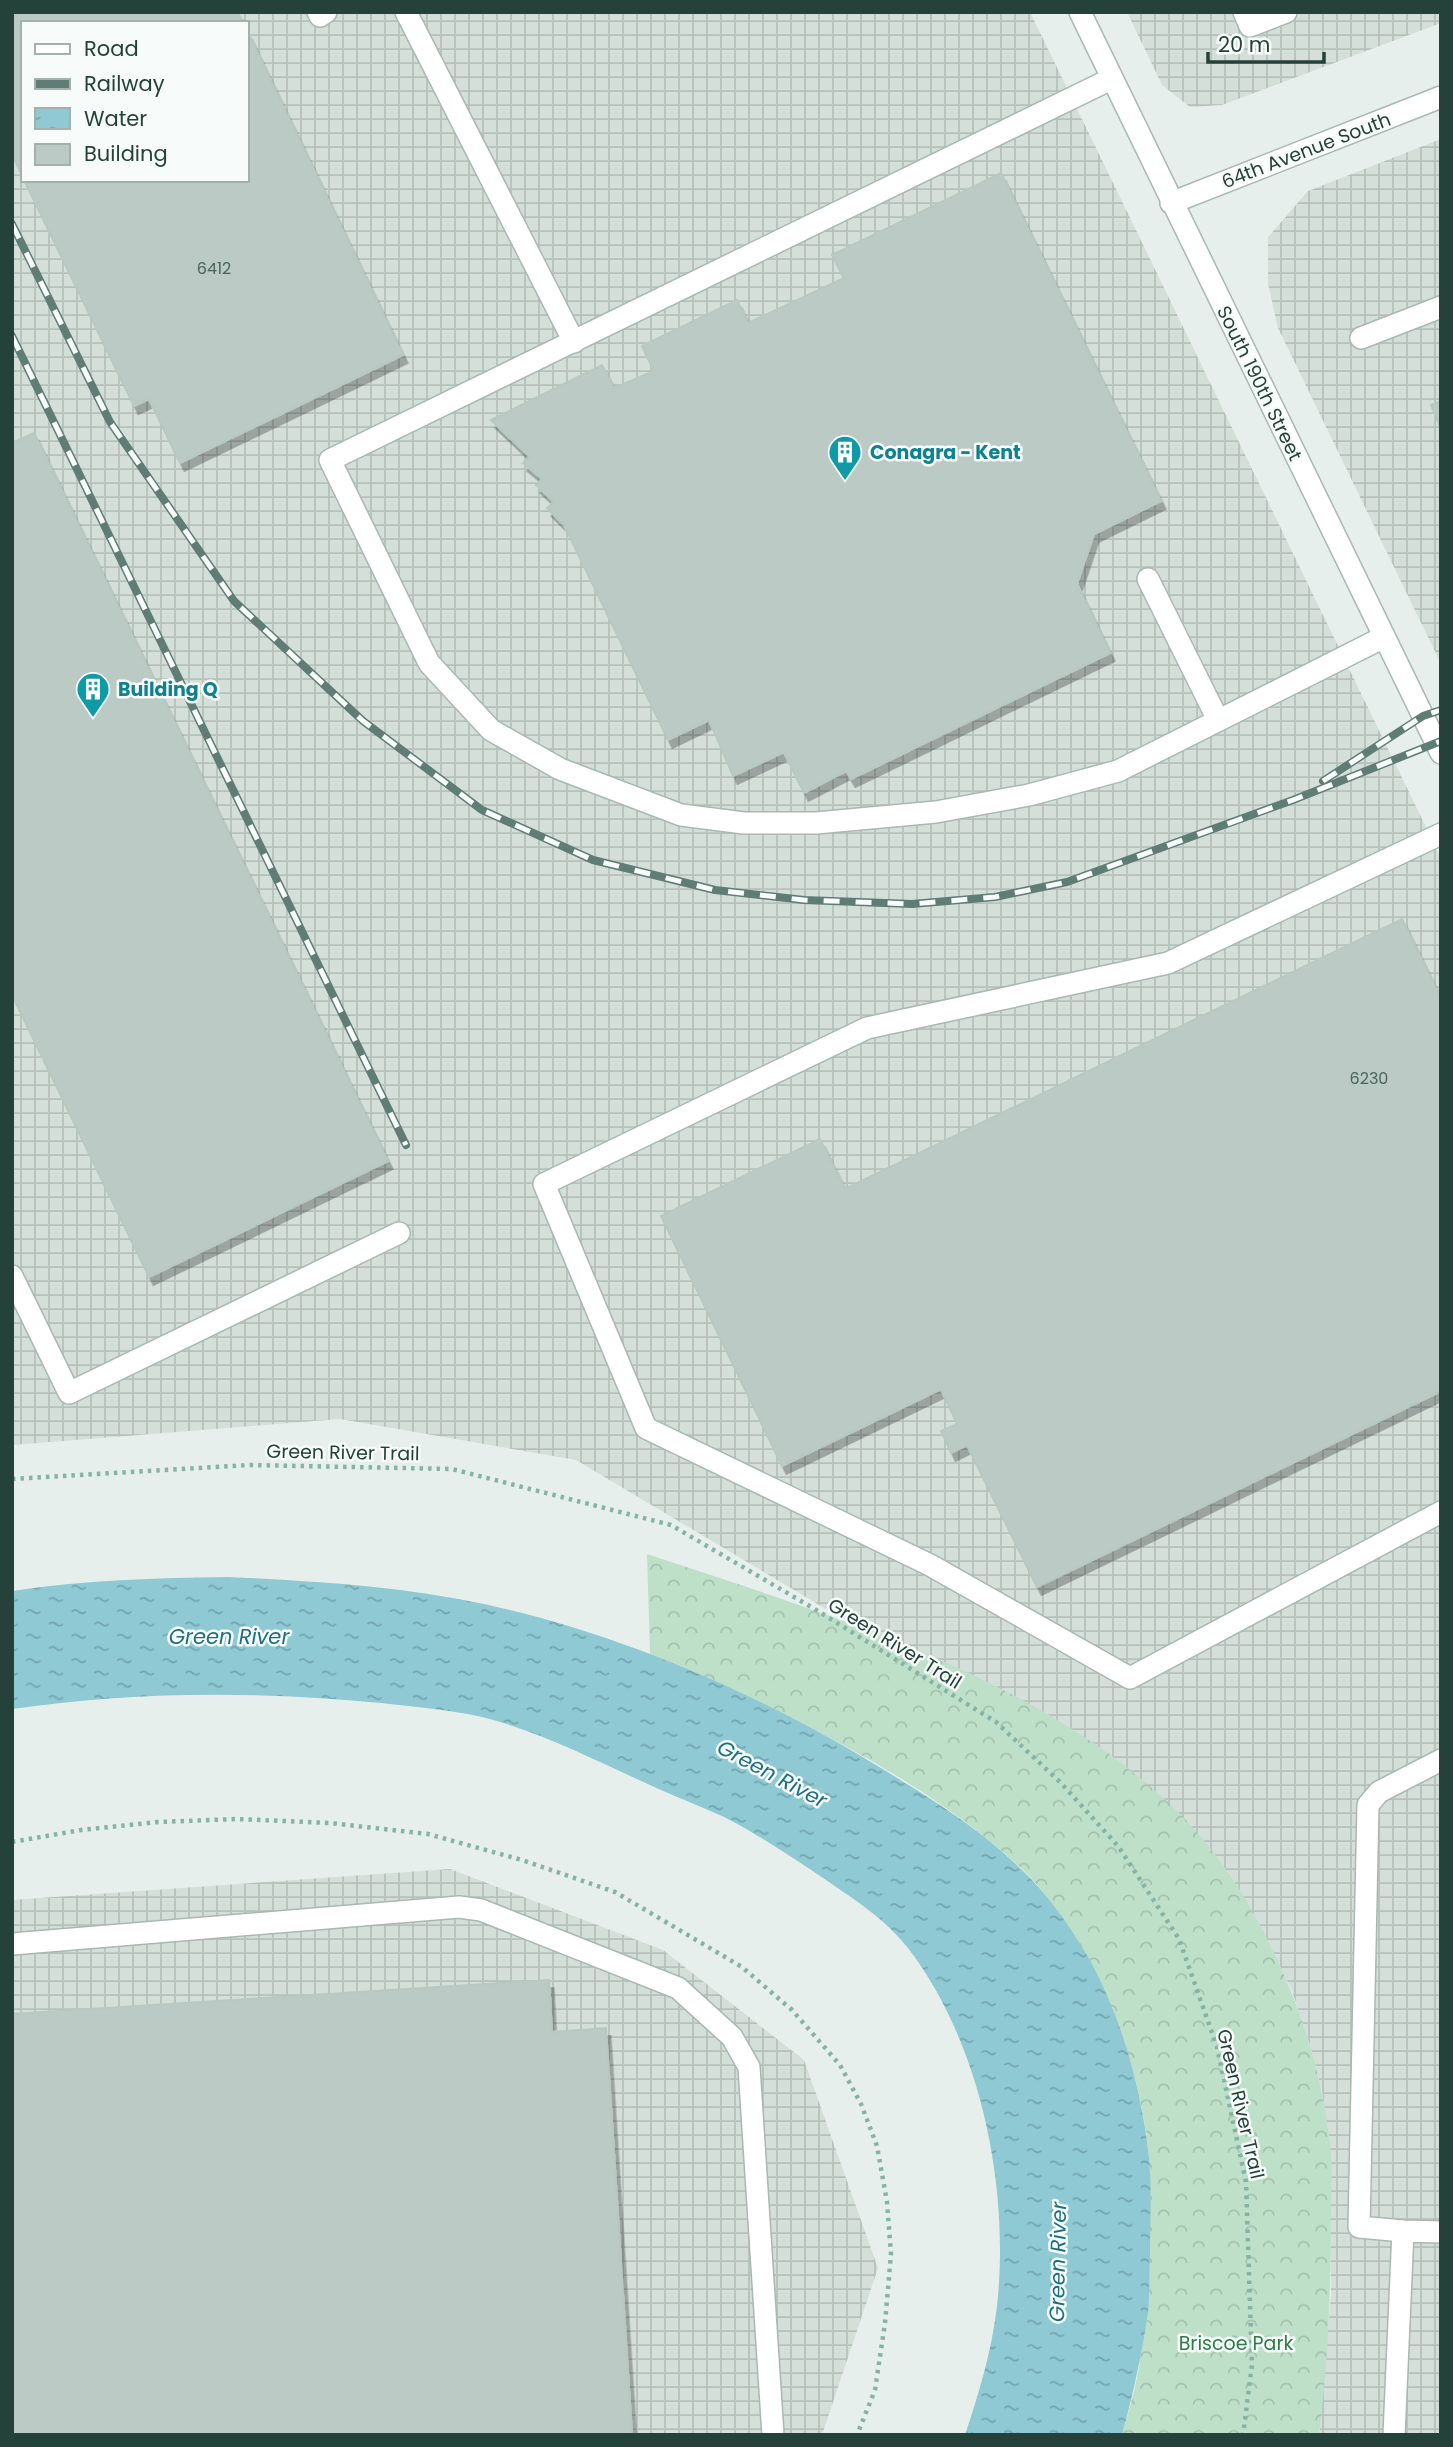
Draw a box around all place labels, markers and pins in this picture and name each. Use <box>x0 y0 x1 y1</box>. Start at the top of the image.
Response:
building icon: Conagra - Kent <box>826 433 864 482</box>
place label: Conagra - Kent <box>870 439 1021 466</box>
building icon: Building Q <box>74 670 112 719</box>
place label: Building Q <box>118 676 218 703</box>

